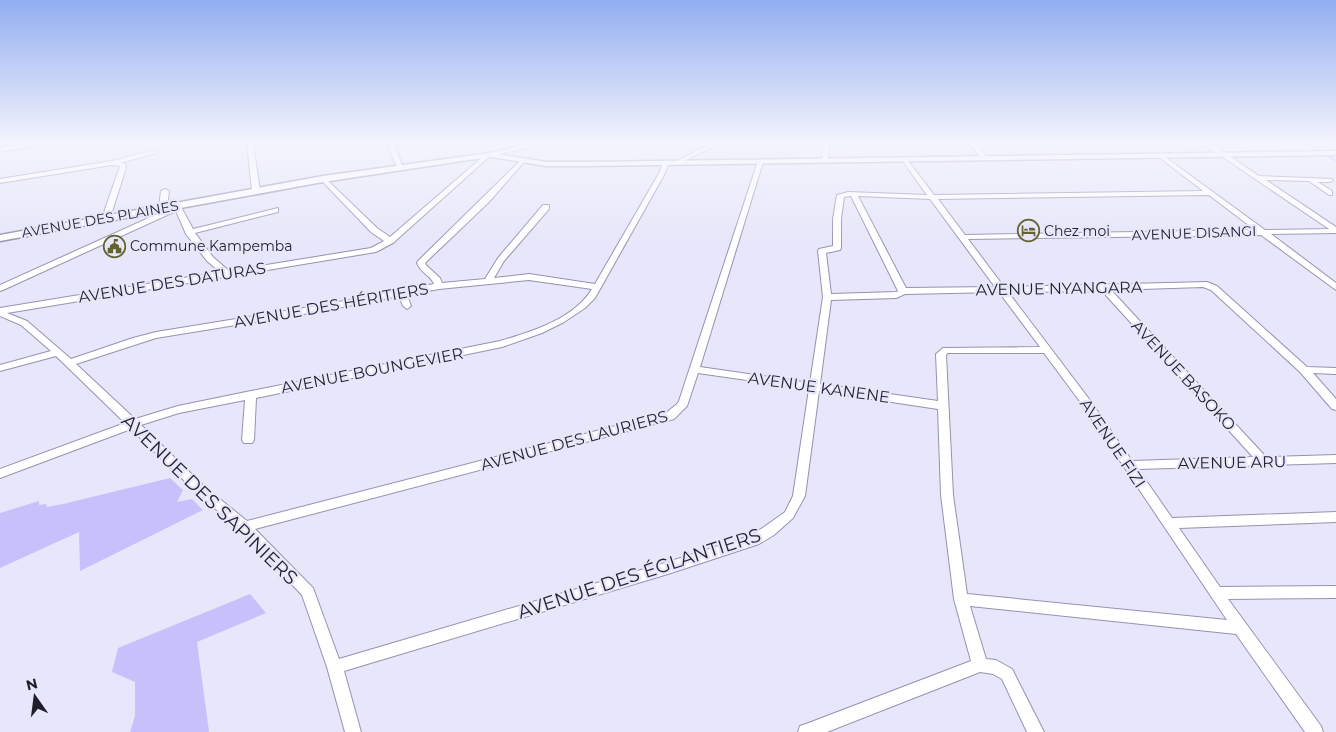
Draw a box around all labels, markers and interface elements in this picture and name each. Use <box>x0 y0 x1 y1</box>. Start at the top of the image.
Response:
street label: AVENUE DES PLAINES <box>20 196 180 242</box>
hotel icon: Chez moi <box>1016 219 1040 243</box>
place label: Chez moi <box>1044 222 1110 240</box>
street label: AVENUE DISANGI <box>1131 222 1257 244</box>
public building icon: Commune Kampemba <box>102 234 126 258</box>
place label: Commune Kampemba <box>130 237 292 255</box>
street label: AVENUE DES DATURAS <box>77 258 267 307</box>
street label: AVENUE NYANGARA <box>976 278 1143 299</box>
street label: AVENUE DES HÉRITIERS <box>232 279 430 332</box>
street label: AVENUE BASOKO <box>1128 316 1240 434</box>
street label: AVENUE BOUNGEVIER <box>279 343 465 397</box>
street label: AVENUE KANENE <box>747 368 891 407</box>
street label: AVENUE FIZI <box>1076 395 1149 491</box>
street label: AVENUE DES LAURIERS <box>479 406 670 475</box>
street label: AVENUE DES SAPINIERS <box>117 409 302 589</box>
street label: AVENUE ARU <box>1177 452 1287 473</box>
street label: AVENUE DES ÉGLANTIERS <box>515 523 764 624</box>
north arrow <box>10 672 60 722</box>
text: N <box>24 674 40 694</box>

